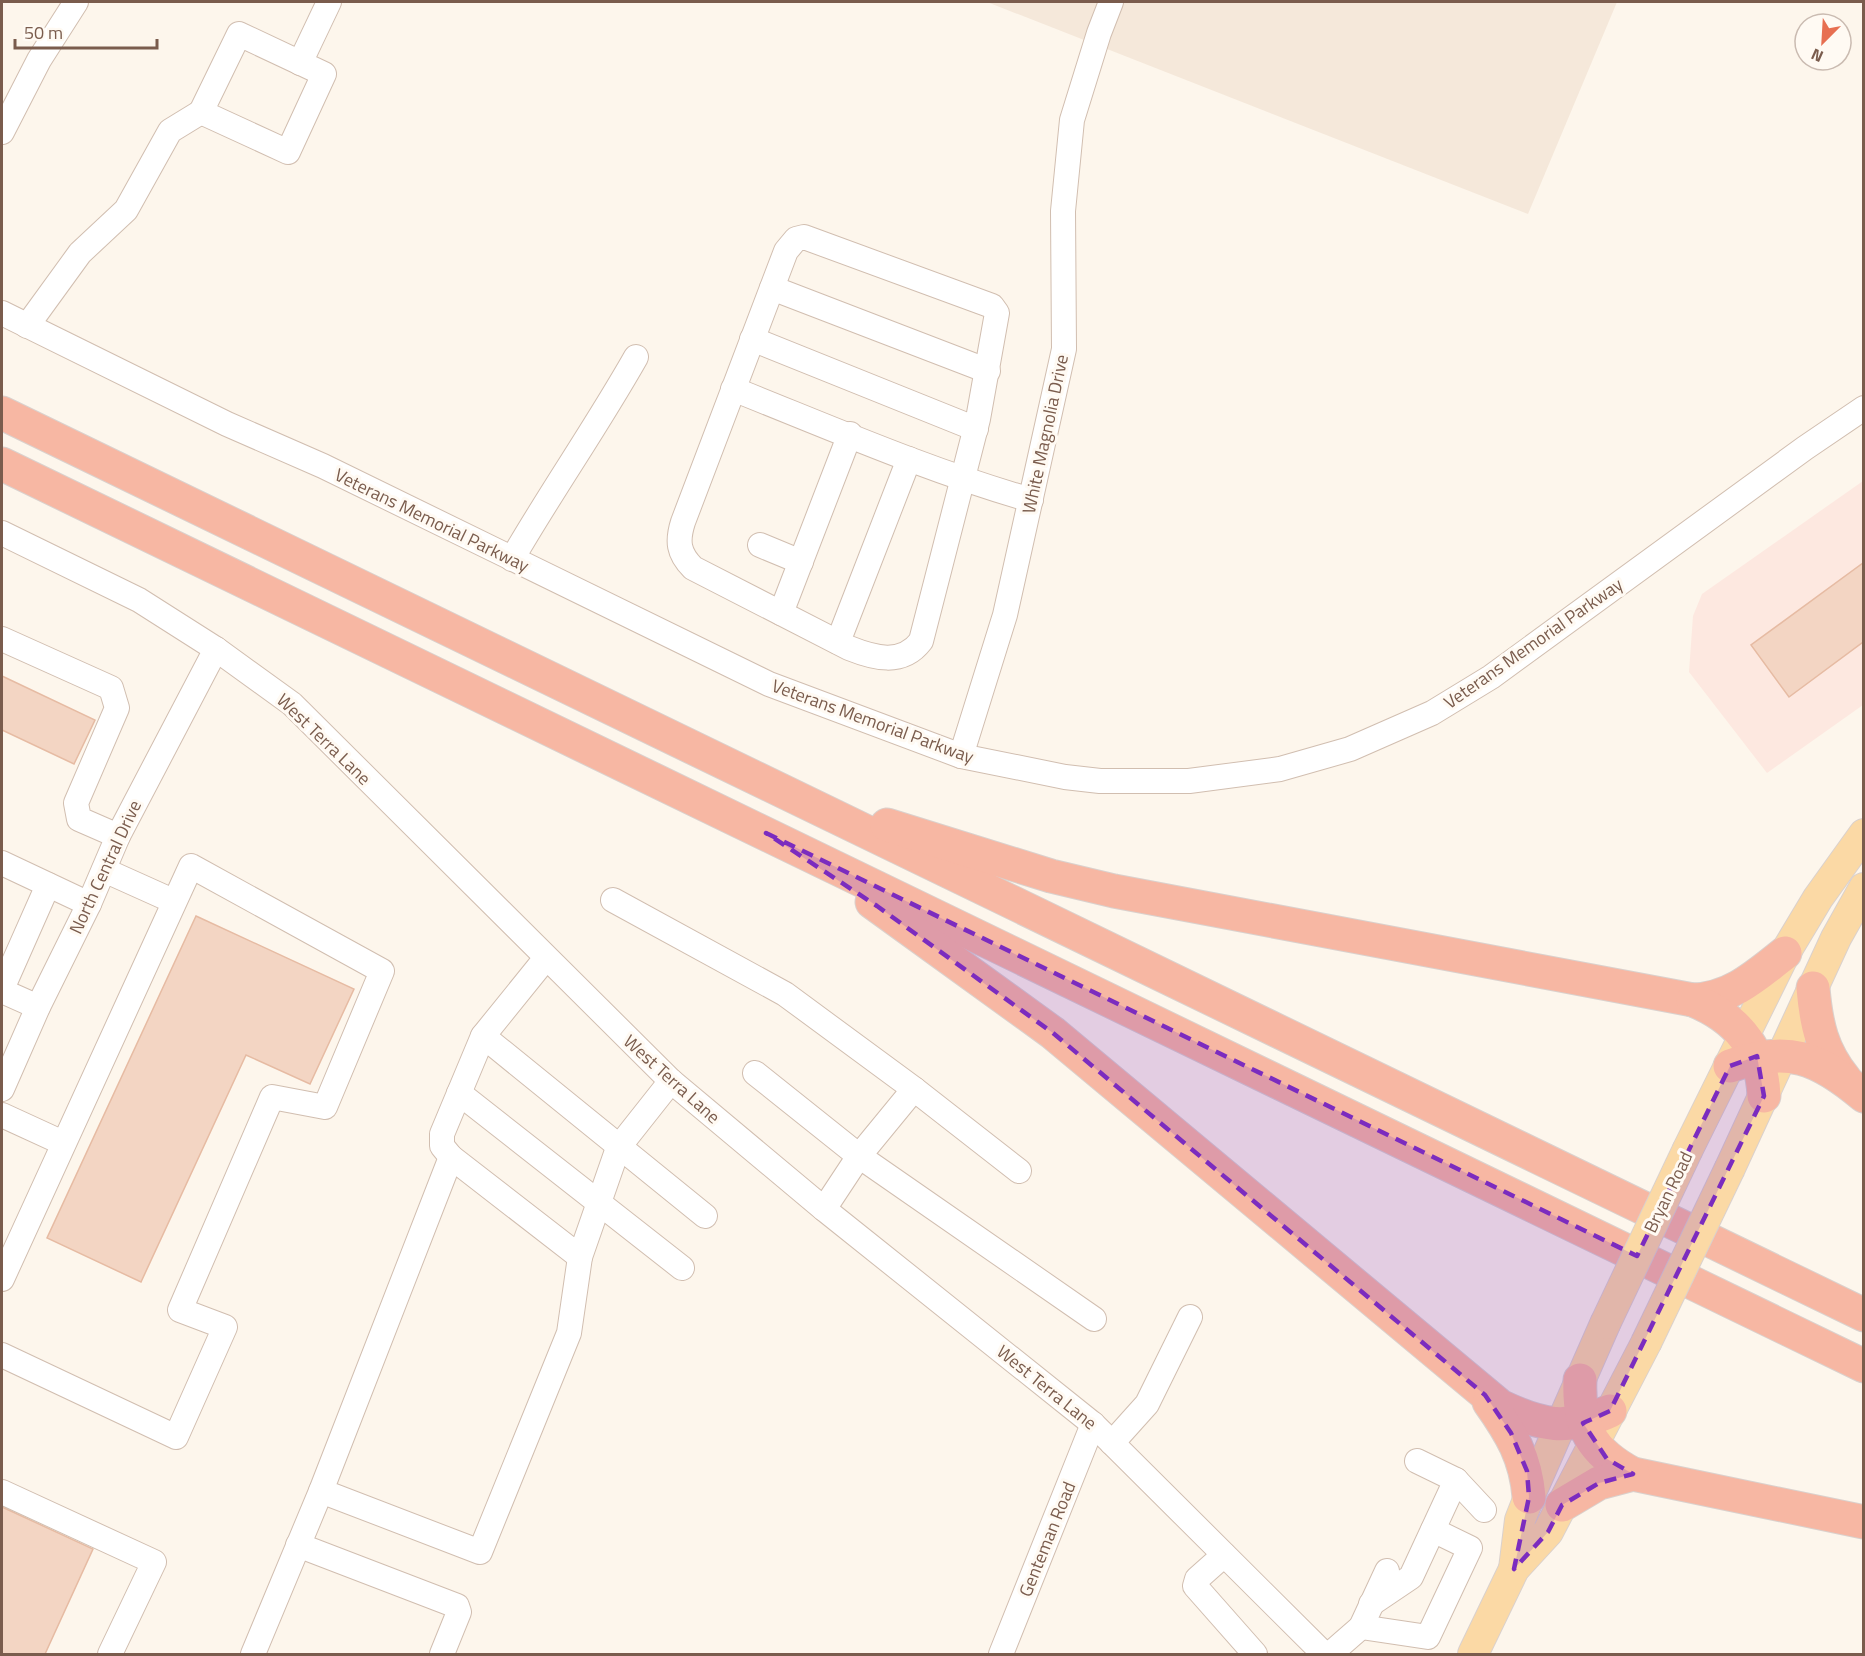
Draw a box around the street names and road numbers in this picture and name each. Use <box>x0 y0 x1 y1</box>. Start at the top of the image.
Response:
street label: White Magnolia Drive <box>1015 352 1075 516</box>
street label: Veterans Memorial Parkway <box>330 461 534 579</box>
street label: Veterans Memorial Parkway <box>1438 571 1628 715</box>
street label: Veterans Memorial Parkway <box>768 672 978 770</box>
street label: West Terra Lane <box>271 687 377 791</box>
street label: North Central Drive <box>62 796 148 938</box>
street label: West Terra Lane <box>618 1028 726 1130</box>
street label: Bryan Road <box>1637 1147 1699 1237</box>
street label: West Terra Lane <box>991 1338 1103 1436</box>
street label: Genteman Road <box>1012 1477 1082 1601</box>

